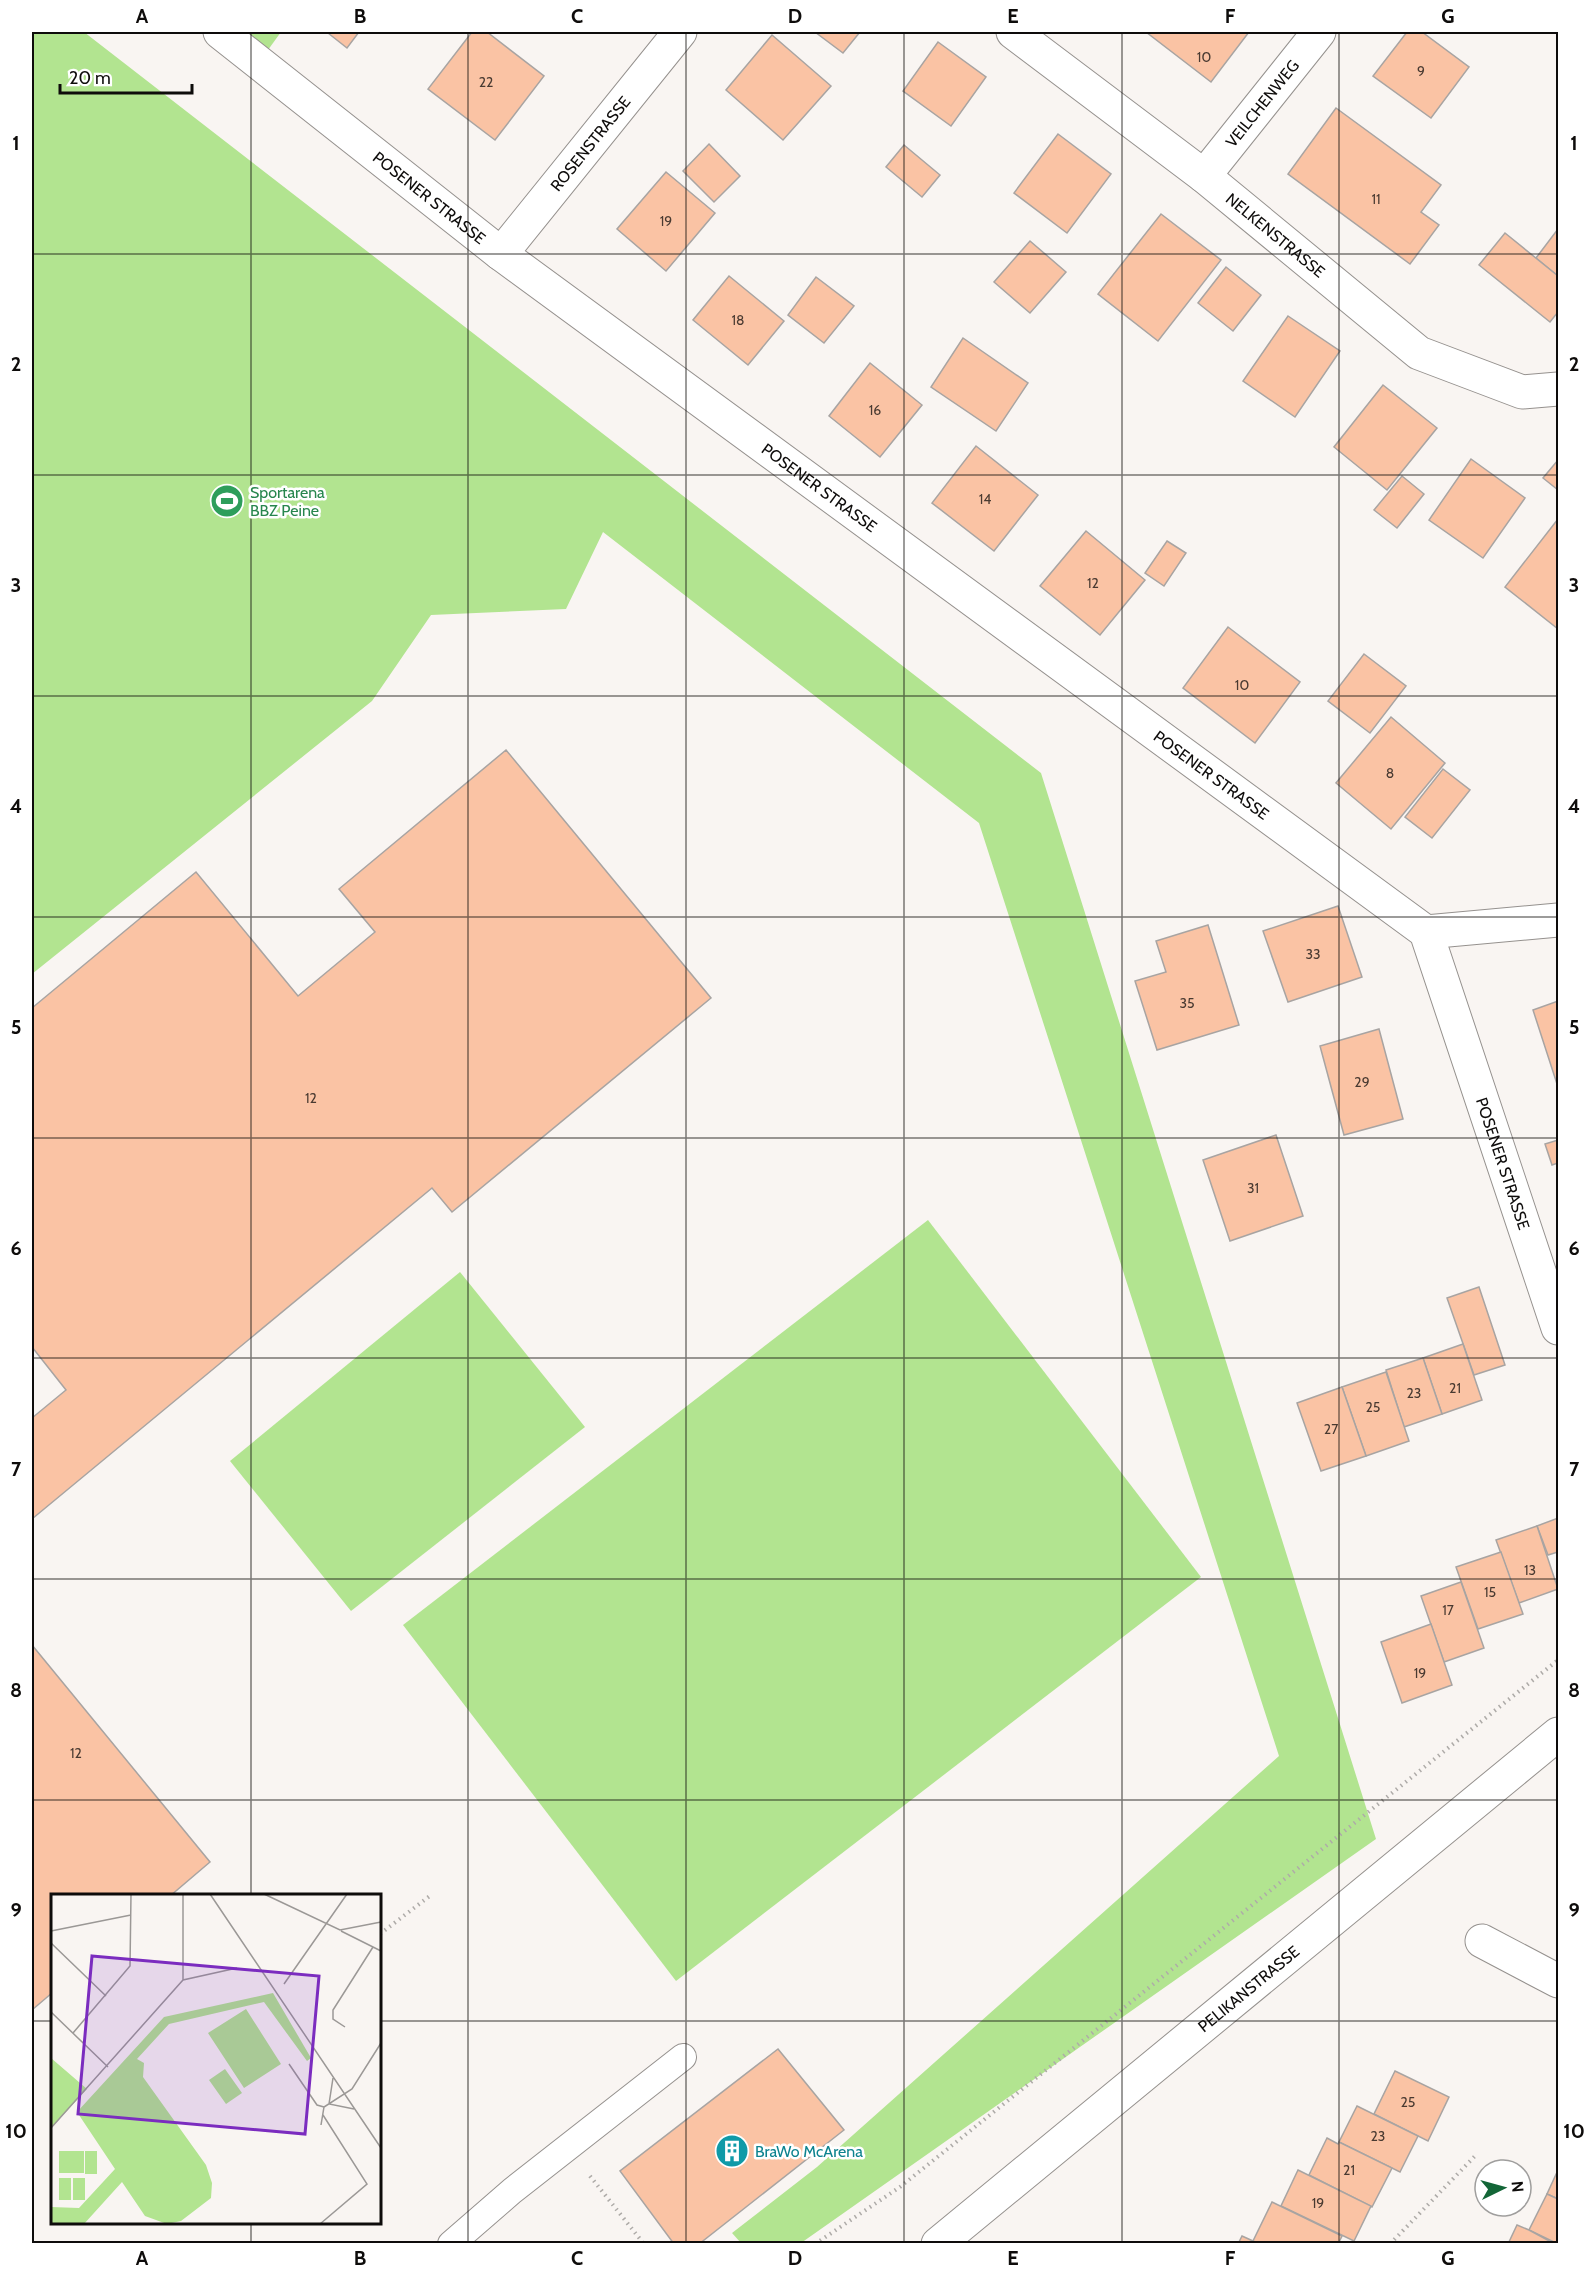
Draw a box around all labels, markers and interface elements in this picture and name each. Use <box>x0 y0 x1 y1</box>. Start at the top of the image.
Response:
text: A <box>136 4 149 28</box>
text: B <box>354 4 366 28</box>
text: C <box>571 4 583 28</box>
text: D <box>788 4 802 28</box>
text: E <box>1007 4 1019 28</box>
text: F <box>1225 4 1236 28</box>
text: G <box>1441 4 1455 28</box>
house number: 10 <box>1197 48 1211 66</box>
street label: VEILCHENWEG <box>1221 56 1303 151</box>
scale bar <box>60 57 192 95</box>
house number: 9 <box>1417 62 1425 80</box>
text: 20 m <box>69 67 111 89</box>
house number: 22 <box>479 73 493 91</box>
street label: ROSENSTRASSE <box>546 92 634 195</box>
text: 1 <box>12 131 20 155</box>
text: 1 <box>1570 131 1578 155</box>
street label: POSENER STRASSE <box>369 147 490 248</box>
street label: NELKENSTRASSE <box>1222 189 1329 281</box>
house number: 11 <box>1371 190 1381 208</box>
house number: 19 <box>660 212 672 230</box>
house number: 18 <box>731 311 745 329</box>
text: 2 <box>11 352 21 376</box>
text: 2 <box>1569 352 1579 376</box>
house number: 16 <box>869 401 881 419</box>
street label: POSENER STRASSE <box>758 439 881 536</box>
sports icon: Sportarena BBZ Peine <box>209 483 245 519</box>
place label: Sportarena BBZ Peine <box>250 483 325 520</box>
house number: 14 <box>979 490 991 508</box>
text: 3 <box>11 573 21 597</box>
text: 3 <box>1569 573 1579 597</box>
house number: 12 <box>1087 574 1099 592</box>
house number: 10 <box>1235 676 1249 694</box>
street label: POSENER STRASSE <box>1150 726 1273 823</box>
house number: 8 <box>1386 764 1394 782</box>
text: 4 <box>10 794 22 818</box>
text: 4 <box>1568 794 1580 818</box>
house number: 33 <box>1305 945 1321 963</box>
house number: 35 <box>1179 994 1195 1012</box>
text: 5 <box>11 1015 21 1039</box>
text: 5 <box>1569 1015 1579 1039</box>
house number: 29 <box>1354 1073 1370 1091</box>
house number: 12 <box>305 1089 317 1107</box>
street label: POSENER STRASSE <box>1472 1095 1534 1232</box>
house number: 31 <box>1247 1179 1259 1197</box>
text: 6 <box>10 1236 22 1260</box>
text: 6 <box>1568 1236 1580 1260</box>
house number: 21 <box>1449 1379 1461 1397</box>
house number: 23 <box>1407 1384 1421 1402</box>
house number: 25 <box>1366 1398 1380 1416</box>
house number: 27 <box>1324 1420 1338 1438</box>
text: 7 <box>11 1457 22 1481</box>
text: 7 <box>1569 1457 1580 1481</box>
house number: 13 <box>1524 1561 1536 1579</box>
house number: 15 <box>1484 1583 1496 1601</box>
house number: 17 <box>1442 1601 1454 1619</box>
house number: 19 <box>1414 1664 1426 1682</box>
text: 8 <box>10 1678 22 1702</box>
text: 8 <box>1568 1678 1580 1702</box>
house number: 12 <box>70 1744 82 1762</box>
inset map <box>51 1894 381 2224</box>
text: 9 <box>10 1898 22 1922</box>
text: 9 <box>1568 1898 1580 1922</box>
street label: PELIKANSTRASSE <box>1194 1941 1303 2036</box>
house number: 25 <box>1401 2093 1415 2111</box>
text: 10 <box>5 2119 27 2143</box>
text: 10 <box>1563 2119 1585 2143</box>
house number: 23 <box>1371 2127 1385 2145</box>
building icon: BraWo McArena <box>714 2133 750 2169</box>
place label: BraWo McArena <box>755 2142 863 2161</box>
north arrow <box>1473 2158 1533 2218</box>
house number: 21 <box>1343 2161 1355 2179</box>
text: N <box>1507 2180 1527 2193</box>
house number: 19 <box>1312 2194 1324 2212</box>
text: A <box>136 2246 149 2270</box>
text: B <box>354 2246 366 2270</box>
text: C <box>571 2246 583 2270</box>
text: D <box>788 2246 802 2270</box>
text: E <box>1007 2246 1019 2270</box>
text: F <box>1225 2246 1236 2270</box>
text: G <box>1441 2246 1455 2270</box>

